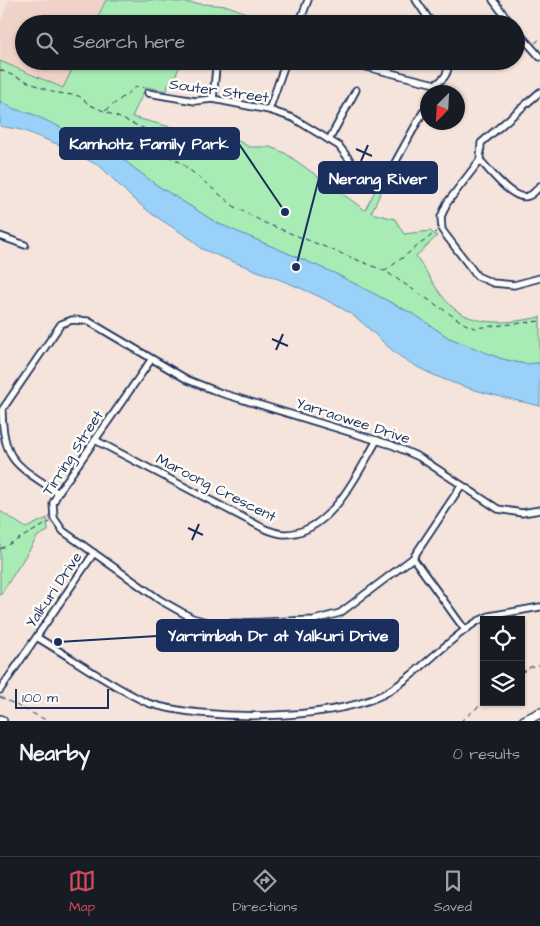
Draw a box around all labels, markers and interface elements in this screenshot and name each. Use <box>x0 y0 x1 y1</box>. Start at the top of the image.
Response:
search box <box>15 15 525 70</box>
icon: search <box>33 29 61 57</box>
text: Search here <box>73 29 185 56</box>
street label: Souter Street <box>168 74 270 108</box>
north arrow <box>420 85 465 130</box>
callout: Kamholtz Family Park <box>60 128 239 159</box>
text: Kamholtz Family Park <box>69 133 229 156</box>
callout: Nerang River <box>319 162 437 193</box>
text: Nerang River <box>329 168 427 192</box>
street label: Yarraowee Drive <box>293 393 413 449</box>
street label: Tirring Street <box>38 406 109 500</box>
street label: Maroong Crescent <box>152 449 280 528</box>
street label: Yalkuri Drive <box>21 548 87 632</box>
map controls <box>480 616 525 706</box>
button: locate <box>480 616 525 661</box>
callout: Yarrimbah Dr at Yalkuri Drive <box>157 620 398 651</box>
text: Yarrimbah Dr at Yalkuri Drive <box>168 625 389 647</box>
button: layers <box>480 661 525 706</box>
scale bar <box>15 686 109 709</box>
text: 100 m <box>22 688 58 708</box>
text: Nearby <box>20 739 90 768</box>
text: 0 results <box>453 743 520 765</box>
tab: Map <box>68 867 96 917</box>
tab: Directions <box>232 867 297 917</box>
tab: Saved <box>434 867 472 917</box>

